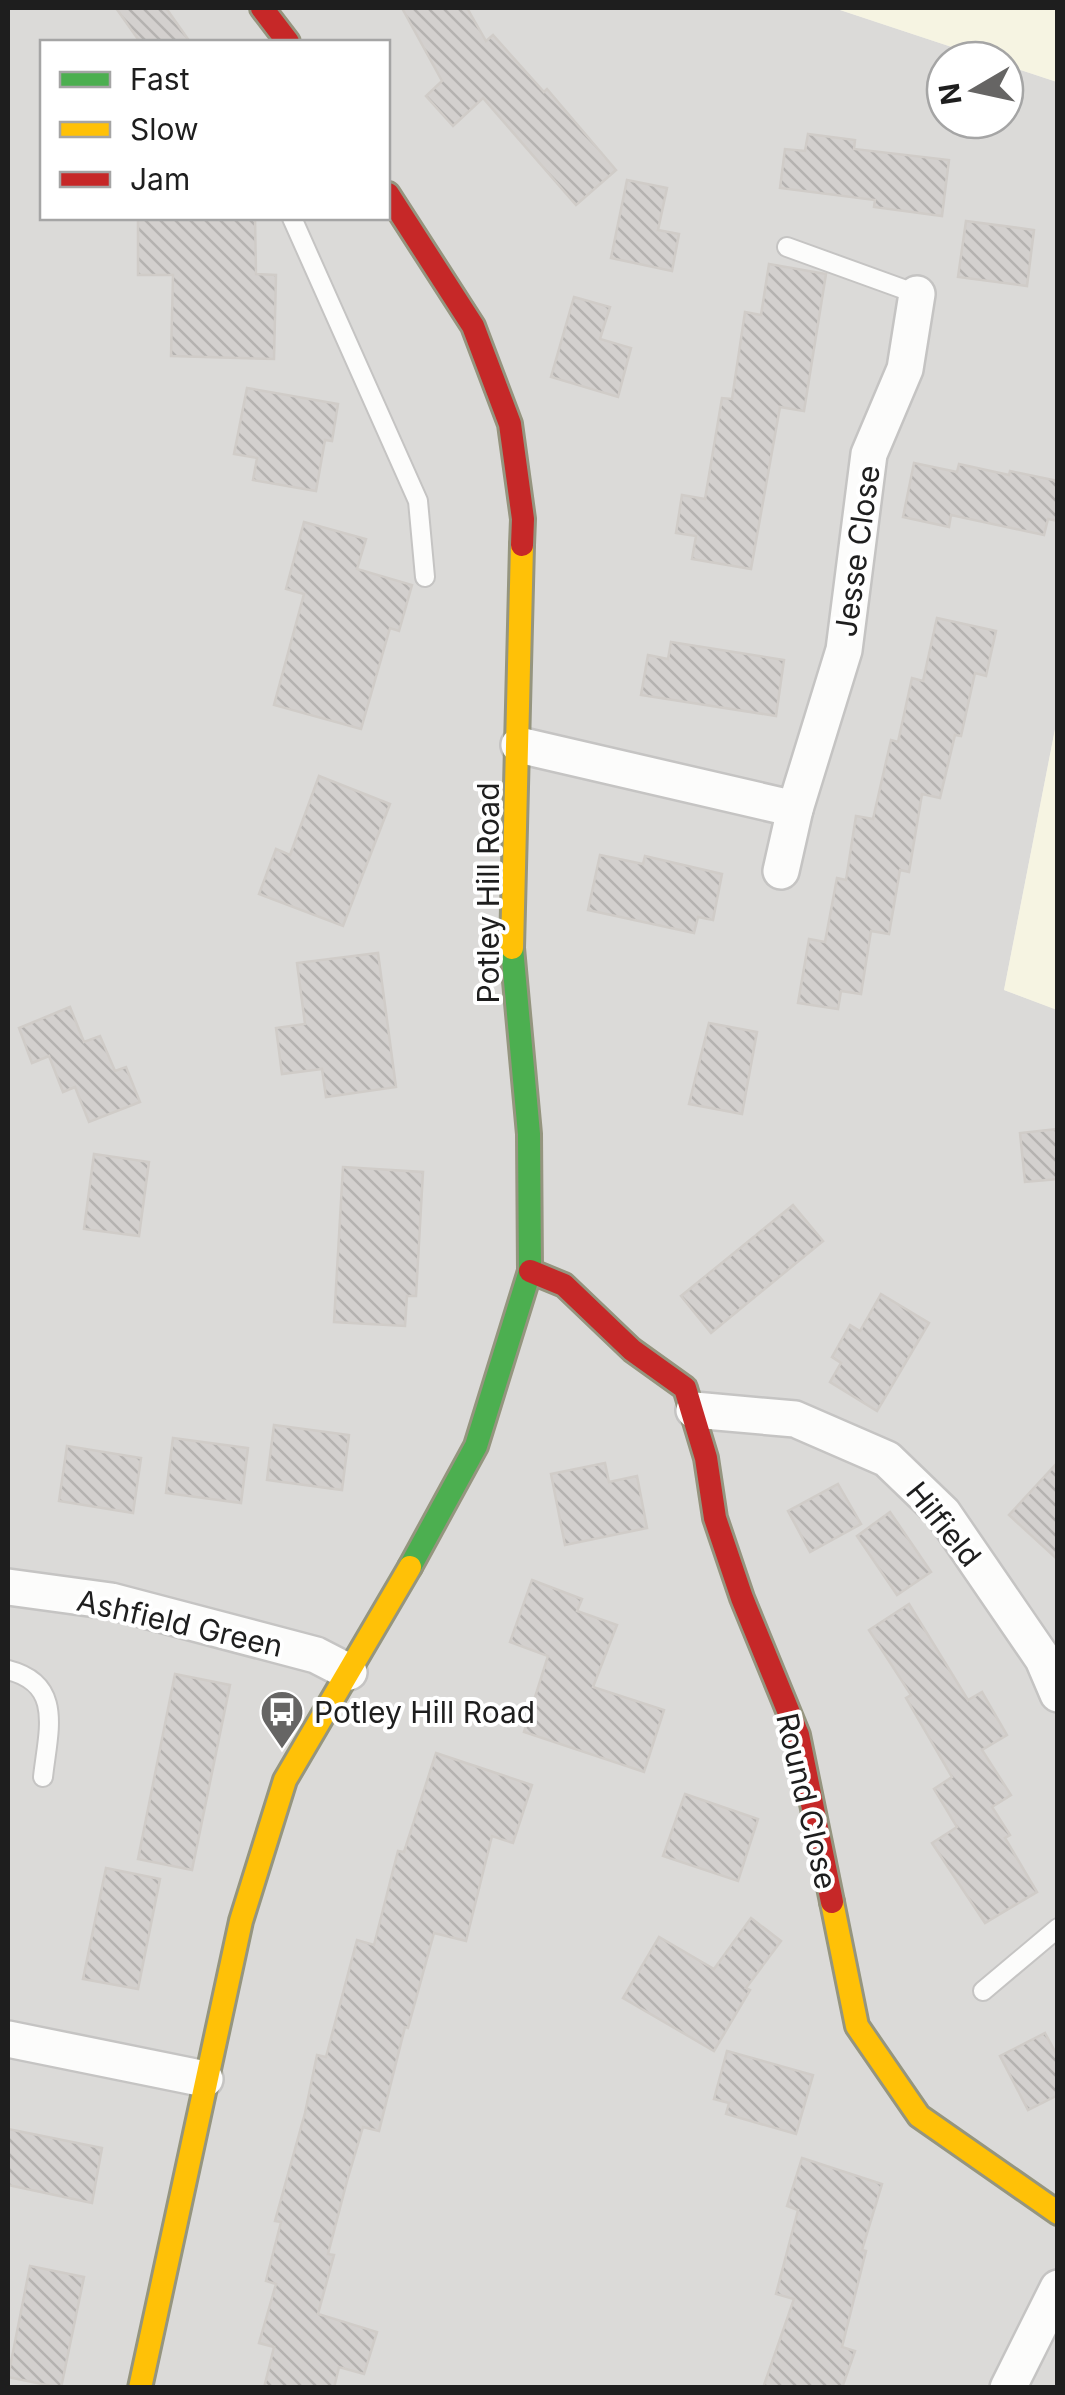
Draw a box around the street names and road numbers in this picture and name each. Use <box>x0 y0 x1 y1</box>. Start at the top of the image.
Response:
street label: Jesse Close <box>827 463 887 639</box>
street label: Potley Hill Road <box>470 782 506 1004</box>
street label: Hilfield <box>899 1474 989 1574</box>
street label: Ashfield Green <box>74 1582 286 1664</box>
street label: Round Close <box>769 1709 845 1893</box>

